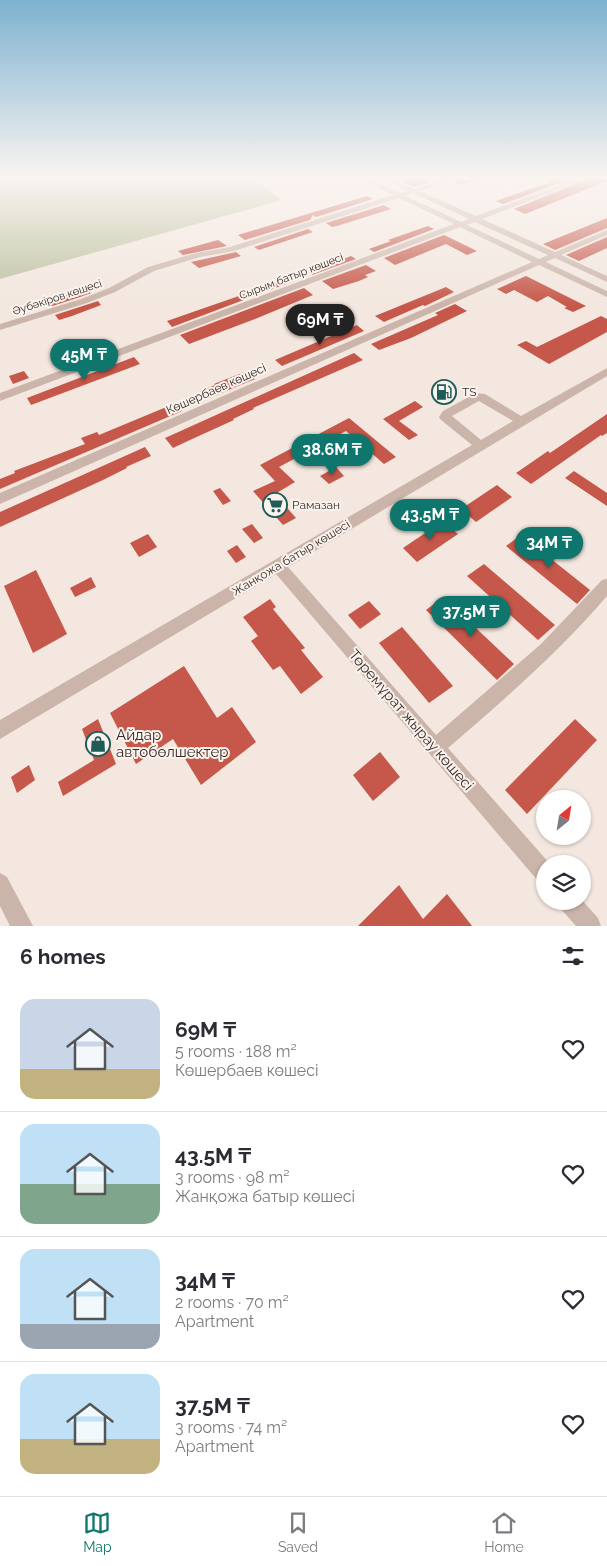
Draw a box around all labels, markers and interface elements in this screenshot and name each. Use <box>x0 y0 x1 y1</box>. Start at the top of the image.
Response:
street label: Сырым батыр көшесі <box>237 251 345 302</box>
street label: Әубәкіров көшесі <box>11 277 103 318</box>
pin: 69M ₸ <box>285 304 355 346</box>
text: 69M ₸ <box>297 310 343 329</box>
pin: 45M ₸ <box>49 338 119 381</box>
text: 45M ₸ <box>61 345 107 364</box>
street label: Көшербаев көшесі <box>164 361 268 417</box>
fuel station icon: TS <box>431 379 457 405</box>
place label: TS <box>462 385 477 399</box>
pin: 38.6M ₸ <box>286 434 378 476</box>
text: 38.6M ₸ <box>302 440 362 459</box>
supermarket icon: Рамазан <box>262 492 288 518</box>
place label: Рамазан <box>292 498 340 512</box>
pin: 43.5M ₸ <box>384 498 476 541</box>
text: 43.5M ₸ <box>401 505 459 524</box>
street label: Жанқожа батыр көшесі <box>230 517 352 599</box>
pin: 34M ₸ <box>514 526 584 569</box>
text: 34M ₸ <box>526 533 572 552</box>
pin: 37.5M ₸ <box>425 596 517 638</box>
text: 37.5M ₸ <box>442 602 500 621</box>
street label: Төремұрат жырау көшесі <box>345 646 477 794</box>
place label: Айдар автобөлшектер <box>116 726 229 761</box>
shop icon: Айдар автобөлшектер <box>85 731 111 757</box>
north arrow <box>536 790 591 845</box>
map controls <box>536 790 591 910</box>
button: layers <box>536 855 591 910</box>
icon: filters <box>559 942 587 970</box>
text: 6 homes <box>20 944 106 969</box>
text: 69M ₸ <box>175 1017 236 1042</box>
icon: home <box>60 1019 120 1079</box>
icon: heart <box>559 1035 587 1063</box>
text: 5 rooms · 188 m² <box>175 1042 297 1061</box>
text: Көшербаев көшесі <box>175 1061 319 1080</box>
text: 43.5M ₸ <box>175 1143 251 1168</box>
icon: home <box>60 1144 120 1204</box>
icon: heart <box>559 1160 587 1188</box>
text: 3 rooms · 98 m² <box>175 1168 290 1187</box>
text: Жанқожа батыр көшесі <box>175 1187 355 1206</box>
text: 34M ₸ <box>175 1268 235 1293</box>
icon: home <box>60 1269 120 1329</box>
icon: heart <box>559 1285 587 1313</box>
text: 2 rooms · 70 m² <box>175 1293 289 1312</box>
text: Apartment <box>175 1312 254 1331</box>
text: 37.5M ₸ <box>175 1393 250 1418</box>
icon: home <box>60 1394 120 1454</box>
icon: heart <box>559 1410 587 1438</box>
text: 3 rooms · 74 m² <box>175 1418 287 1437</box>
text: Apartment <box>175 1437 254 1456</box>
tab: Map <box>83 1509 112 1555</box>
tab: Saved <box>278 1509 318 1555</box>
tab: Home <box>484 1509 524 1555</box>

